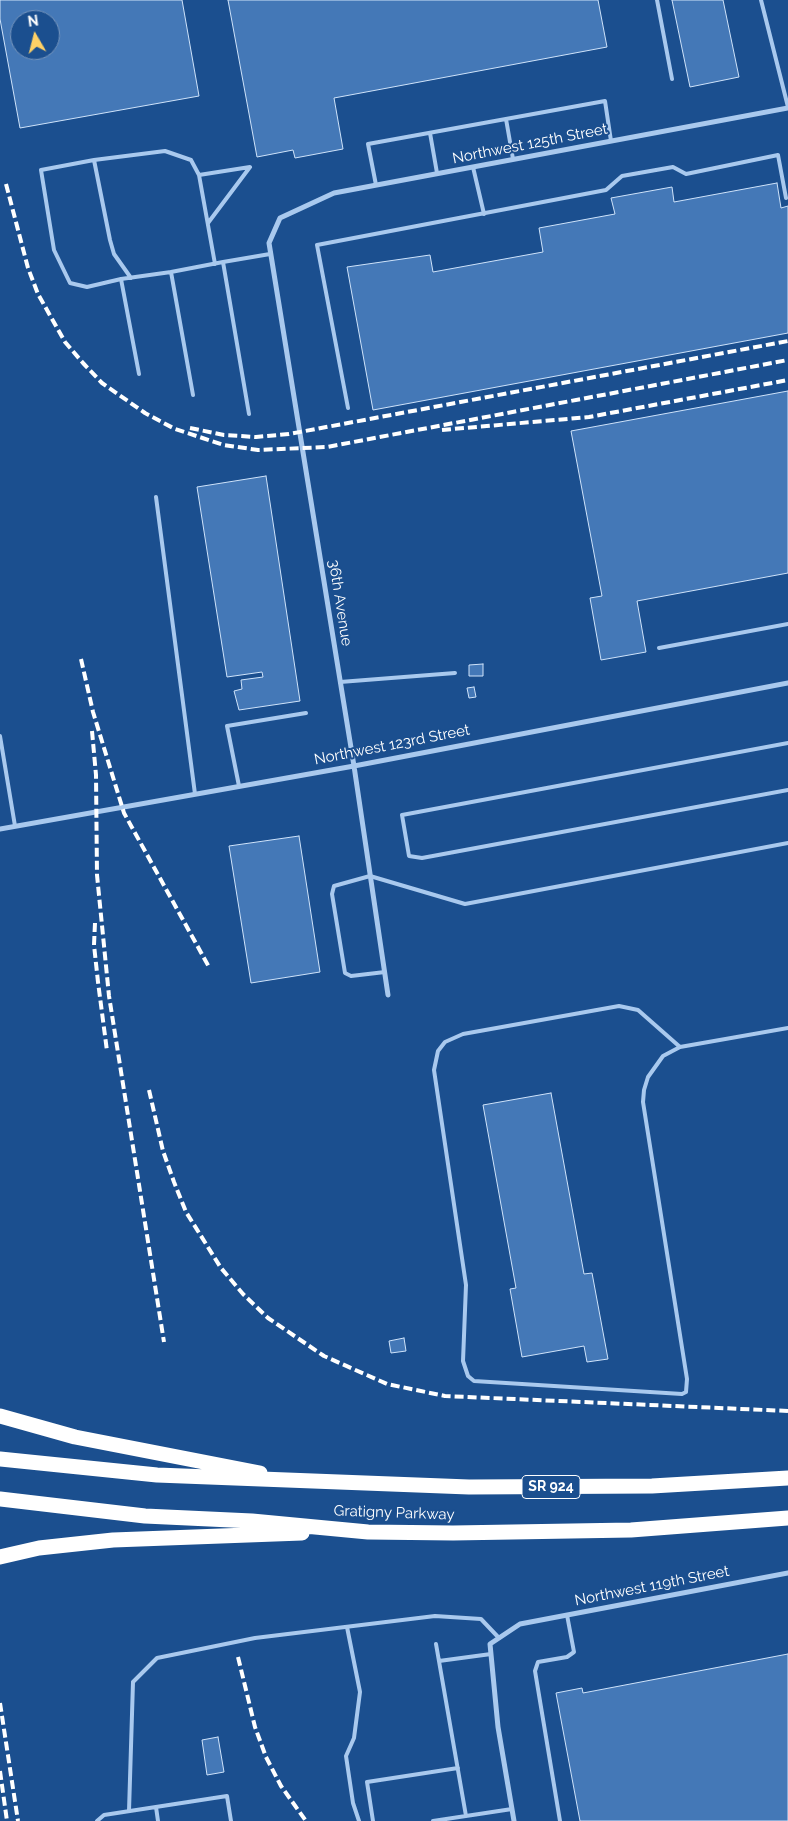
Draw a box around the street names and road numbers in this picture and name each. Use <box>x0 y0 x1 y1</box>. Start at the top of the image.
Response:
street label: Northwest 125th Street <box>451 120 609 168</box>
street label: 36th Avenue <box>324 558 356 648</box>
street label: Northwest 123rd Street <box>313 721 471 769</box>
road number: SR 924 <box>522 1475 580 1498</box>
street label: Gratigny Parkway <box>333 1502 455 1524</box>
street label: Northwest 119th Street <box>573 1562 731 1610</box>

